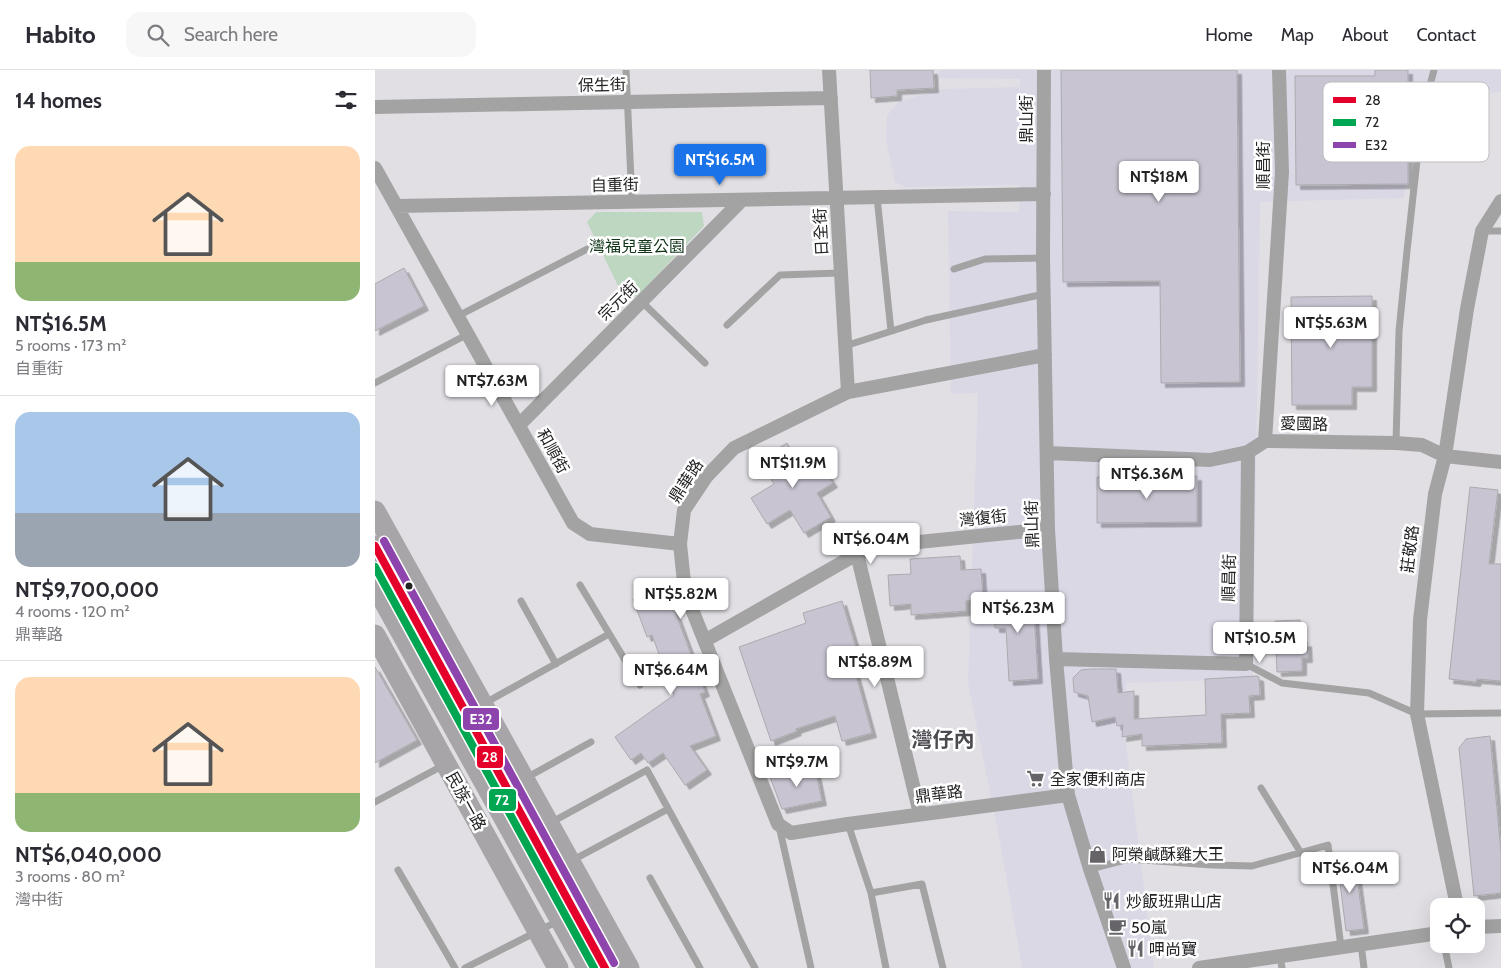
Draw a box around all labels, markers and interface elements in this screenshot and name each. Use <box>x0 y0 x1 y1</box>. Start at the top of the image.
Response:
search box <box>126 12 476 57</box>
text: Habito <box>25 20 96 49</box>
icon: search <box>144 21 172 49</box>
text: Search here <box>184 23 278 46</box>
text: Home <box>1205 24 1253 46</box>
text: Map <box>1281 24 1314 46</box>
text: About <box>1342 24 1388 46</box>
text: Contact <box>1416 24 1476 46</box>
street label: 保生街 <box>578 75 626 95</box>
legend <box>1323 82 1489 162</box>
icon: filters <box>332 86 360 114</box>
text: 14 homes <box>15 88 102 113</box>
text: 28 <box>1365 91 1381 109</box>
street label: 鼎山街 <box>1017 95 1036 143</box>
text: 72 <box>1365 113 1379 131</box>
text: E32 <box>1365 136 1388 154</box>
street label: 順昌街 <box>1254 141 1273 189</box>
pin: NT$16.5M <box>668 144 772 186</box>
text: NT$16.5M <box>685 150 755 169</box>
pin: NT$18M <box>1118 160 1200 203</box>
text: NT$18M <box>1130 167 1188 186</box>
street label: 自重街 <box>591 175 639 195</box>
icon: home <box>143 179 233 269</box>
street label: 日全街 <box>810 208 832 256</box>
park label: 灣福兒童公園 <box>589 237 685 256</box>
street label: 宗元街 <box>594 277 642 325</box>
pin: NT$5.63M <box>1279 306 1383 349</box>
text: NT$16.5M <box>15 311 107 336</box>
text: NT$5.63M <box>1295 313 1367 332</box>
text: 5 rooms · 173 m² <box>15 336 126 355</box>
text: 自重街 <box>15 359 63 378</box>
pin: NT$7.63M <box>440 364 544 407</box>
text: NT$7.63M <box>456 371 528 390</box>
street label: 愛國路 <box>1280 414 1328 434</box>
street label: 和順街 <box>533 425 573 477</box>
icon: home <box>143 444 233 534</box>
pin: NT$11.9M <box>741 446 845 489</box>
text: NT$11.9M <box>760 453 826 472</box>
street label: 鼎華路 <box>665 456 707 506</box>
pin: NT$6.36M <box>1095 458 1199 500</box>
text: NT$6.36M <box>1111 464 1183 483</box>
street label: 鼎山街 <box>1022 500 1042 548</box>
street label: 灣復街 <box>958 506 1008 530</box>
pin: NT$6.04M <box>819 522 923 565</box>
street label: 莊敬路 <box>1398 524 1422 574</box>
text: NT$6.04M <box>833 529 909 548</box>
street label: 順昌街 <box>1219 554 1239 602</box>
text: NT$9,700,000 <box>15 577 159 602</box>
pin: NT$5.82M <box>629 578 733 620</box>
unlabelled marker <box>404 581 414 591</box>
text: NT$5.82M <box>644 584 718 603</box>
pin: NT$6.23M <box>966 592 1070 634</box>
text: NT$6.23M <box>982 598 1054 617</box>
text: 4 rooms · 120 m² <box>15 602 130 621</box>
pin: NT$10.5M <box>1208 622 1312 664</box>
text: 鼎華路 <box>15 625 63 644</box>
text: NT$10.5M <box>1224 628 1296 647</box>
pin: NT$8.89M <box>823 646 927 688</box>
text: NT$8.89M <box>838 652 912 671</box>
pin: NT$6.64M <box>619 654 723 696</box>
text: NT$6.64M <box>634 660 708 679</box>
line badge: E32 <box>462 707 500 731</box>
icon: home <box>143 709 233 799</box>
text: E32 <box>470 710 492 728</box>
district label: 灣仔內 <box>912 727 975 752</box>
line badge: 28 <box>476 745 504 769</box>
pin: NT$9.7M <box>751 746 843 788</box>
text: 28 <box>482 748 498 766</box>
text: NT$9.7M <box>766 752 828 771</box>
street label: 民族一路 <box>442 768 490 834</box>
supermarket icon: 全家便利商店 <box>1026 769 1046 789</box>
place label: 全家便利商店 <box>1050 770 1146 789</box>
street label: 鼎華路 <box>914 782 964 806</box>
line badge: 72 <box>488 788 517 812</box>
text: 72 <box>495 791 509 809</box>
text: NT$6,040,000 <box>15 842 162 867</box>
shop icon: 阿榮鹹酥雞大王 <box>1088 844 1108 864</box>
place label: 阿榮鹹酥雞大王 <box>1112 845 1224 864</box>
pin: NT$6.04M <box>1298 852 1402 894</box>
text: NT$6.04M <box>1312 858 1388 877</box>
text: 3 rooms · 80 m² <box>15 867 125 886</box>
text: 灣中街 <box>15 890 63 909</box>
restaurant icon: 炒飯班鼎山店 <box>1102 891 1122 911</box>
place label: 炒飯班鼎山店 <box>1126 892 1222 911</box>
map controls <box>1430 898 1485 953</box>
button: locate <box>1430 898 1485 953</box>
cafe icon: 50嵐 <box>1107 917 1127 937</box>
place label: 50嵐 <box>1131 918 1167 937</box>
restaurant icon: 呷尚寶 <box>1125 939 1145 959</box>
place label: 呷尚寶 <box>1149 940 1197 959</box>

